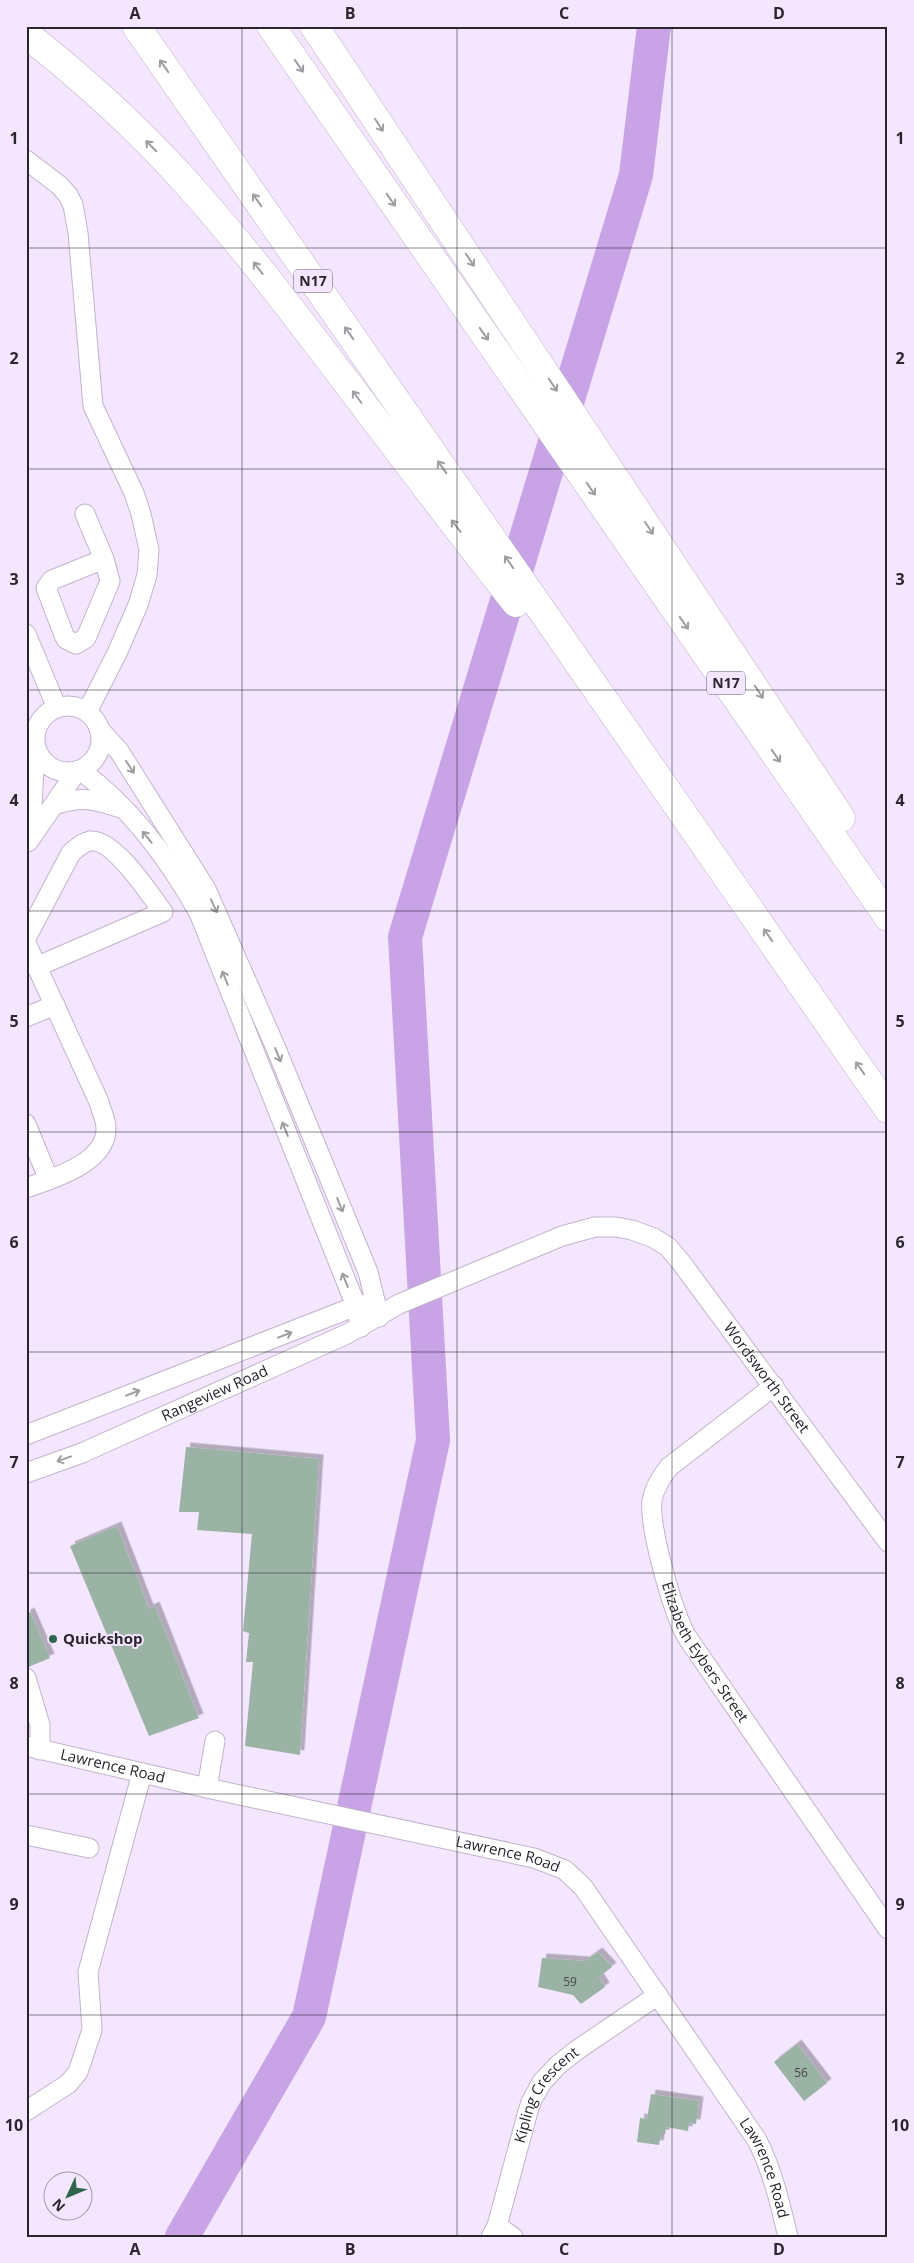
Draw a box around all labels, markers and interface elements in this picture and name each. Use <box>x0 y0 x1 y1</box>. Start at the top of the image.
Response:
text: A <box>129 2 141 24</box>
text: B <box>345 2 355 24</box>
text: C <box>559 2 569 24</box>
text: D <box>773 2 785 24</box>
one-way arrow <box>159 59 169 73</box>
one-way arrow <box>294 59 304 73</box>
one-way arrow <box>374 118 384 132</box>
text: 1 <box>9 127 19 149</box>
text: 1 <box>895 127 905 149</box>
one-way arrow <box>145 140 158 152</box>
one-way arrow <box>252 193 262 207</box>
one-way arrow <box>386 193 396 207</box>
one-way arrow <box>465 253 475 267</box>
one-way arrow <box>253 262 264 275</box>
road number: N17 <box>294 270 332 292</box>
one-way arrow <box>344 326 354 340</box>
one-way arrow <box>479 326 489 340</box>
text: 2 <box>9 347 19 369</box>
text: 2 <box>895 347 905 369</box>
one-way arrow <box>548 378 558 392</box>
one-way arrow <box>352 391 363 404</box>
one-way arrow <box>437 460 447 474</box>
one-way arrow <box>586 482 596 496</box>
one-way arrow <box>450 520 461 533</box>
one-way arrow <box>644 521 654 535</box>
one-way arrow <box>503 556 514 569</box>
text: 3 <box>9 568 19 590</box>
text: 3 <box>895 568 905 590</box>
one-way arrow <box>679 615 689 629</box>
road number: N17 <box>707 671 745 694</box>
one-way arrow <box>754 685 764 699</box>
one-way arrow <box>771 749 781 763</box>
one-way arrow <box>125 759 135 773</box>
text: 4 <box>9 789 19 811</box>
text: 4 <box>895 789 905 811</box>
one-way arrow <box>142 831 153 844</box>
one-way arrow <box>209 898 219 913</box>
one-way arrow <box>762 928 773 942</box>
one-way arrow <box>220 971 229 987</box>
text: 5 <box>9 1010 19 1032</box>
text: 5 <box>895 1010 905 1032</box>
one-way arrow <box>274 1047 283 1062</box>
one-way arrow <box>855 1062 865 1076</box>
one-way arrow <box>280 1122 289 1138</box>
one-way arrow <box>336 1197 345 1212</box>
text: 6 <box>9 1231 19 1253</box>
text: 6 <box>895 1231 905 1253</box>
one-way arrow <box>340 1273 349 1289</box>
street label: Wordsworth Street <box>720 1318 815 1437</box>
one-way arrow <box>276 1330 292 1339</box>
street label: Rangeview Road <box>158 1360 271 1425</box>
one-way arrow <box>125 1388 140 1398</box>
text: 7 <box>9 1451 19 1473</box>
text: 7 <box>895 1451 905 1473</box>
one-way arrow <box>57 1455 72 1464</box>
street label: Elizabeth Eybers Street <box>658 1579 754 1726</box>
place label: Quickshop <box>63 1628 142 1648</box>
marker: Quickshop <box>47 1633 59 1645</box>
text: 8 <box>9 1672 19 1694</box>
text: 8 <box>895 1672 905 1694</box>
street label: Lawrence Road <box>59 1743 167 1787</box>
street label: Lawrence Road <box>454 1831 563 1876</box>
text: 9 <box>9 1893 19 1915</box>
text: 9 <box>895 1893 905 1915</box>
house number: 59 <box>563 1973 577 1990</box>
street label: Kipling Crescent <box>509 2042 582 2145</box>
house number: 56 <box>794 2064 808 2081</box>
street label: Lawrence Road <box>736 2113 794 2220</box>
text: 10 <box>5 2114 23 2136</box>
text: 10 <box>891 2114 909 2136</box>
north arrow <box>42 2170 92 2220</box>
text: N <box>47 2195 69 2216</box>
text: A <box>129 2238 141 2260</box>
text: B <box>345 2238 355 2260</box>
text: C <box>559 2238 569 2260</box>
text: D <box>773 2238 785 2260</box>

